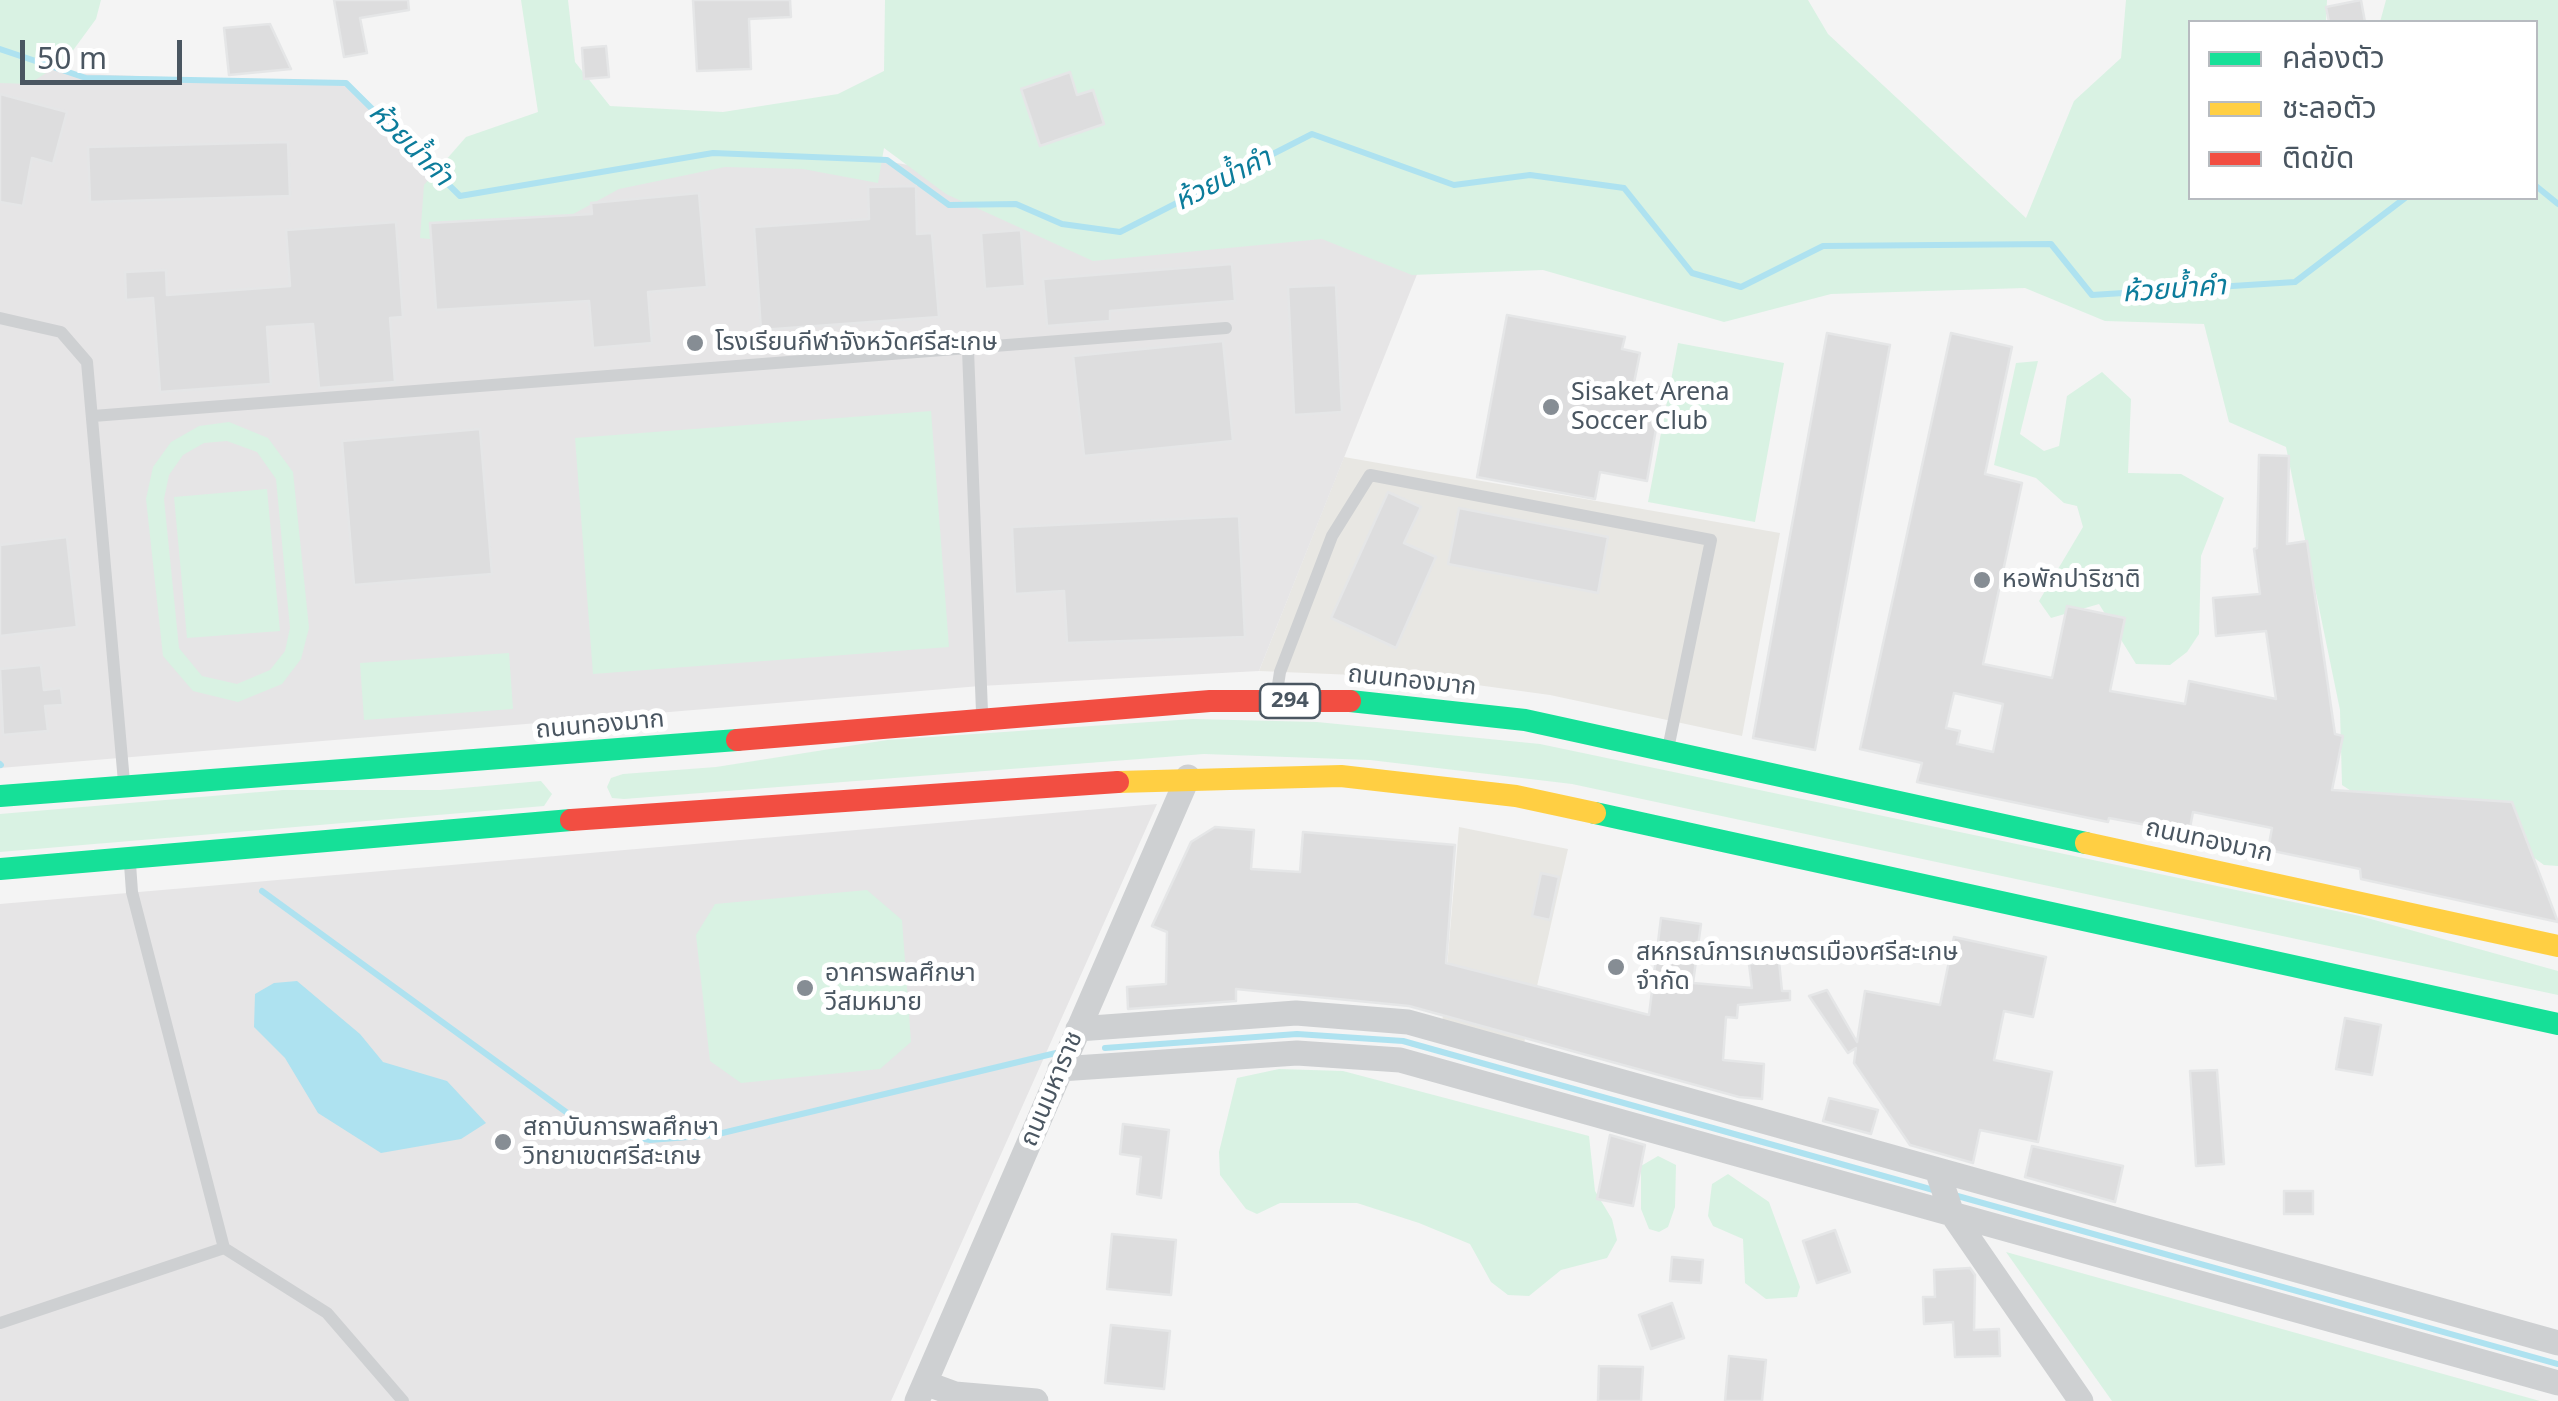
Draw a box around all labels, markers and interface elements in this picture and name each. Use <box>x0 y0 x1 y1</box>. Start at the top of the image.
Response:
scale bar <box>25 20 188 82</box>
legend <box>2188 20 2538 200</box>
text: คล่องตัว <box>2282 36 2385 77</box>
text: 50 m <box>37 37 107 78</box>
text: ชะลอตัว <box>2282 86 2377 127</box>
water label: ห้วยน้ำคำ <box>361 96 459 194</box>
text: ติดขัด <box>2282 136 2354 177</box>
water label: ห้วยน้ำคำ <box>1169 141 1277 219</box>
water label: ห้วยน้ำคำ <box>2121 270 2227 310</box>
place label: โรงเรียนกีฬาจังหวัดศรีสะเกษ <box>715 328 998 358</box>
marker: โรงเรียนกีฬาจังหวัดศรีสะเกษ <box>684 332 706 354</box>
place label: Sisaket Arena Soccer Club <box>1571 378 1730 437</box>
marker: Sisaket Arena Soccer Club <box>1540 396 1562 418</box>
place label: หอพักปาริชาติ <box>2002 565 2141 595</box>
marker: หอพักปาริชาติ <box>1971 569 1993 591</box>
street label: ถนนทองมาก <box>1346 659 1478 703</box>
road number: 294 <box>1260 684 1320 718</box>
street label: ถนนทองมาก <box>534 704 666 746</box>
street label: ถนนทองมาก <box>2143 813 2275 869</box>
place label: สหกรณ์การเกษตรเมืองศรีสะเกษ จำกัด <box>1636 938 1958 997</box>
marker: สหกรณ์การเกษตรเมืองศรีสะเกษ จำกัด <box>1605 956 1627 978</box>
place label: อาคารพลศึกษา วีสมหมาย <box>825 959 976 1018</box>
marker: อาคารพลศึกษา วีสมหมาย <box>794 977 816 999</box>
street label: ถนนมหาราช <box>1014 1027 1090 1151</box>
place label: สถาบันการพลศึกษา วิทยาเขตศรีสะเกษ <box>523 1113 719 1172</box>
marker: สถาบันการพลศึกษา วิทยาเขตศรีสะเกษ <box>492 1131 514 1153</box>

